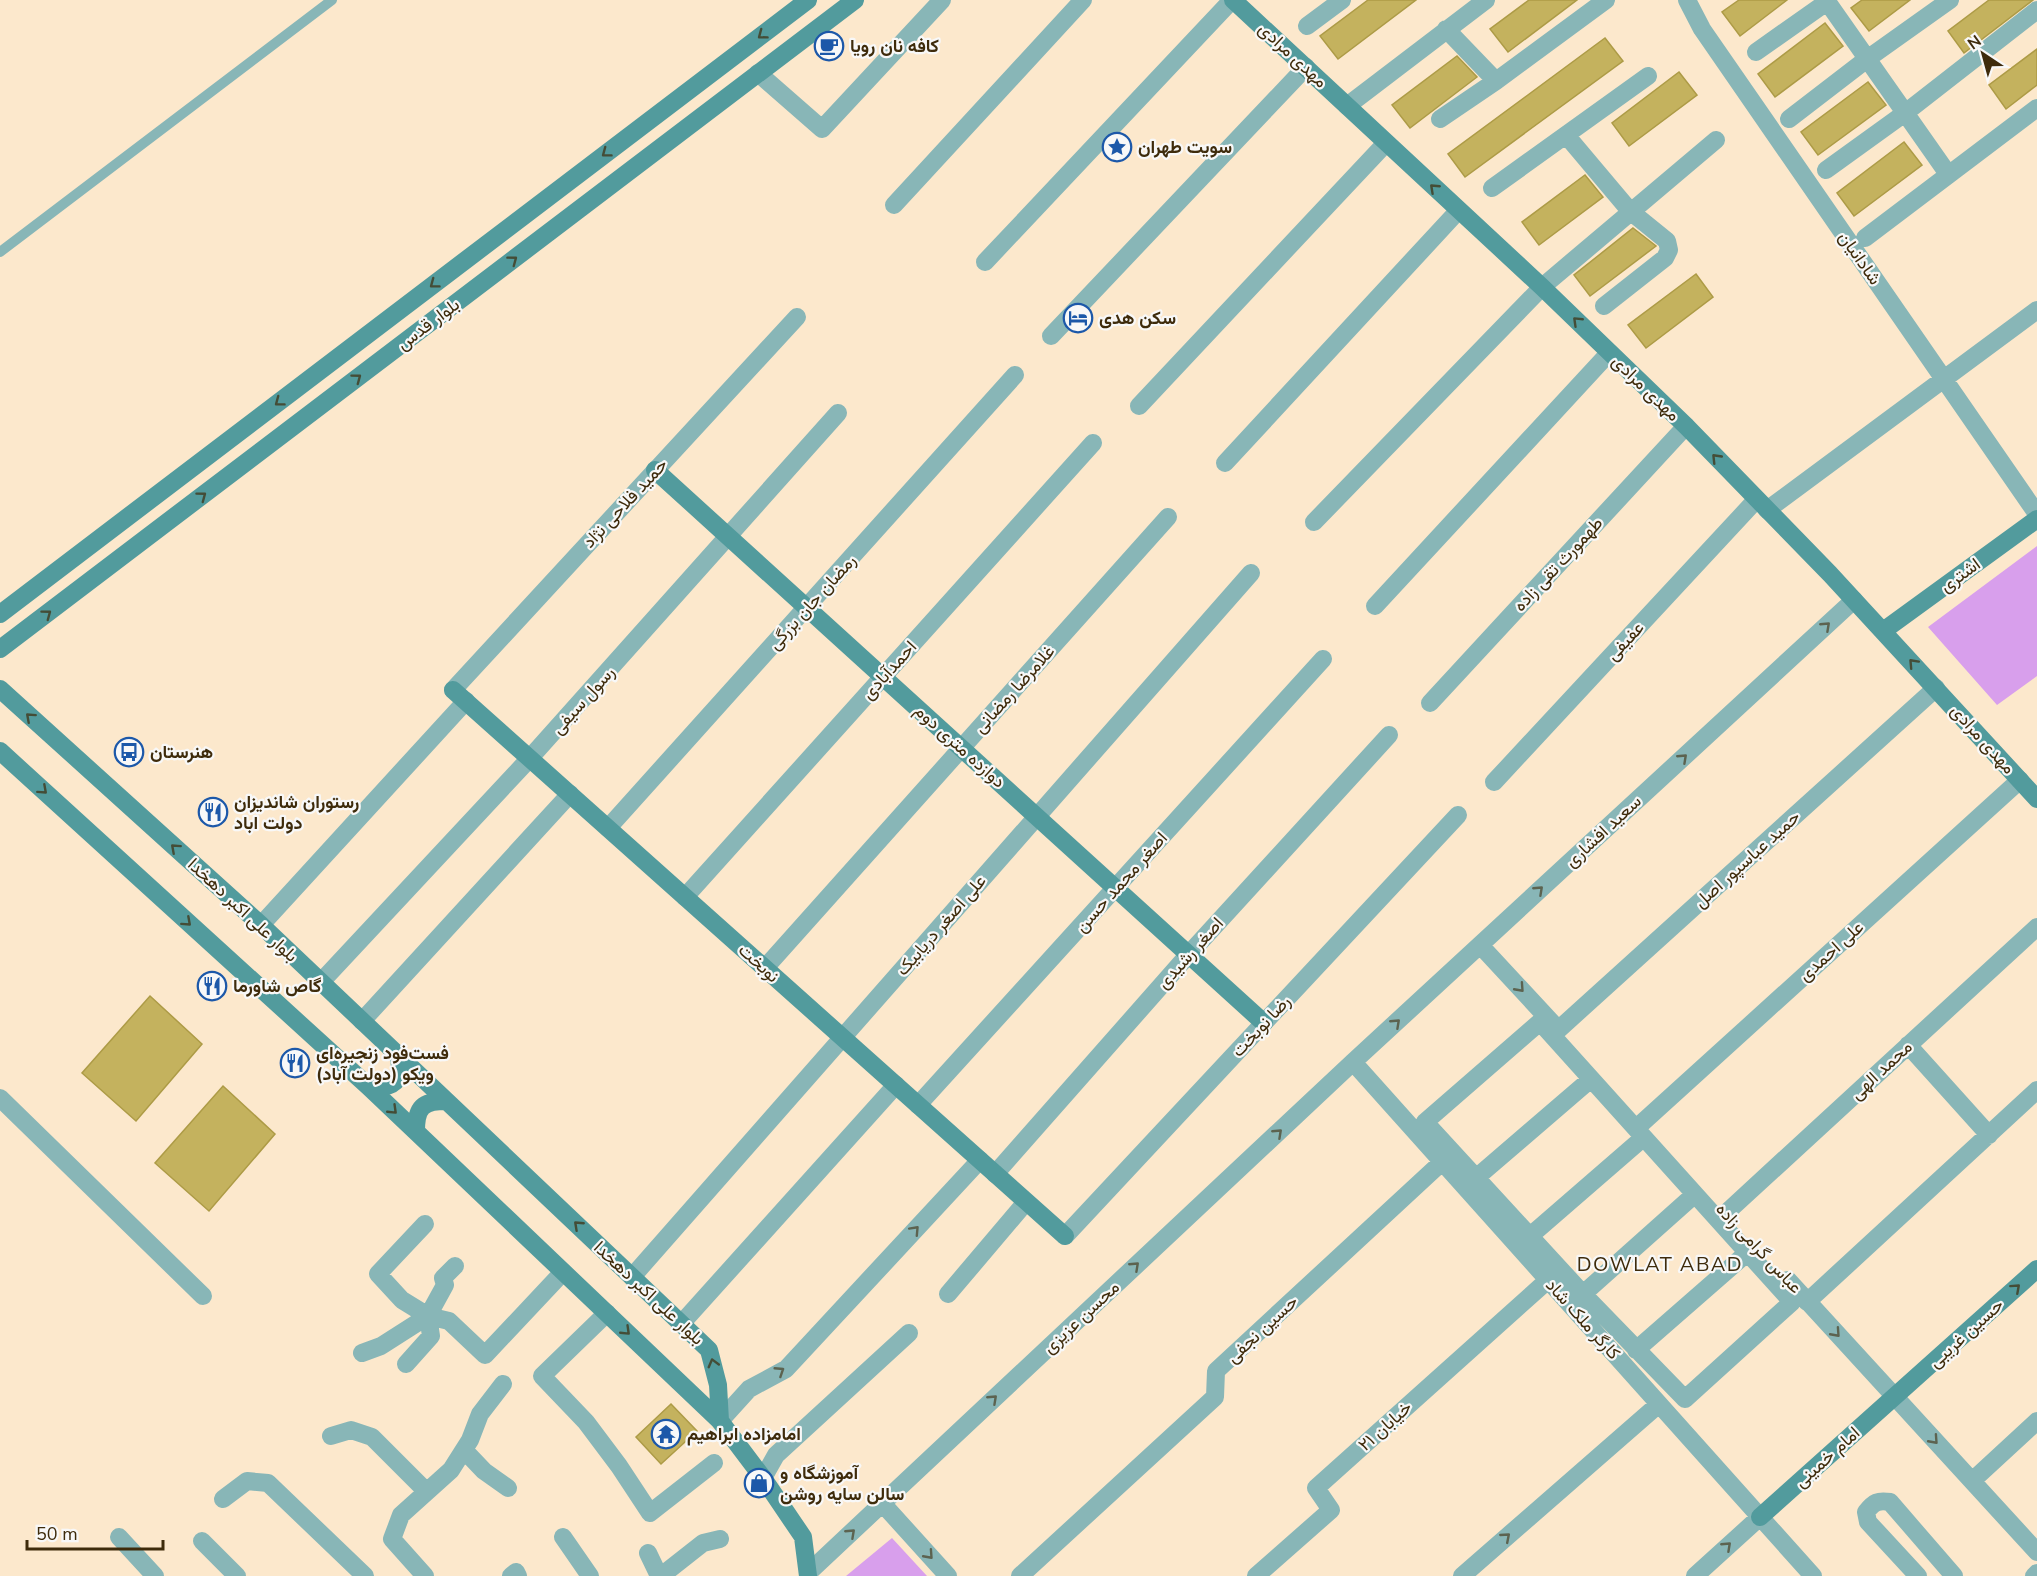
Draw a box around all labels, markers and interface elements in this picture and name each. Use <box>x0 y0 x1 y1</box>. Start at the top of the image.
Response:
street label: مهدی مرادی <box>1253 17 1333 93</box>
north arrow <box>1953 24 2013 84</box>
one-way arrow <box>757 28 768 39</box>
cafe icon: کافه نان رویا <box>813 30 845 62</box>
text: N <box>1963 30 1986 55</box>
place label: کافه نان رویا <box>850 34 939 58</box>
place icon: سويت طهران <box>1101 131 1133 163</box>
place label: سويت طهران <box>1138 135 1232 159</box>
one-way arrow <box>602 146 613 157</box>
one-way arrow <box>1431 184 1441 195</box>
street label: شادانیان <box>1833 226 1887 290</box>
one-way arrow <box>506 256 517 267</box>
one-way arrow <box>430 277 441 288</box>
street label: بلوار قدس <box>392 292 464 356</box>
hotel icon: سكن هدى <box>1062 302 1094 334</box>
place label: سكن هدى <box>1099 306 1176 330</box>
one-way arrow <box>1573 318 1584 329</box>
street label: مهدی مرادی <box>1607 349 1685 427</box>
one-way arrow <box>351 374 362 385</box>
one-way arrow <box>275 395 286 406</box>
street label: حمید فلاحی نژاد <box>577 453 673 553</box>
one-way arrow <box>1712 454 1723 464</box>
one-way arrow <box>195 492 206 503</box>
street label: طهمورث تقی زاده <box>1508 511 1608 617</box>
street label: رمضان جان بزرگی <box>763 549 861 655</box>
street label: اشتری <box>1935 552 1985 598</box>
one-way arrow <box>40 610 51 621</box>
street label: عفیفی <box>1601 616 1649 666</box>
one-way arrow <box>1819 622 1830 633</box>
street label: احمدآبادی <box>856 635 922 705</box>
street label: غلامرضا رمضانی <box>968 640 1060 738</box>
one-way arrow <box>1909 659 1920 670</box>
street label: رسول سیفی <box>546 661 620 739</box>
street label: دوازده متری دوم <box>909 699 1011 793</box>
street label: مهدی مرادی <box>1945 699 2021 779</box>
one-way arrow <box>27 713 37 724</box>
bus stop icon: هنرستان <box>113 736 145 768</box>
place label: هنرستان <box>150 740 213 764</box>
one-way arrow <box>1676 754 1686 765</box>
one-way arrow <box>36 783 47 794</box>
street label: سعید افشاری <box>1560 789 1646 873</box>
place label: رستوران شاندیزان دولت اباد <box>234 790 359 835</box>
restaurant icon: رستوران شاندیزان دولت اباد <box>197 796 229 828</box>
street label: حمید عباسپور اصل <box>1689 805 1805 913</box>
street label: اصغر محمد حسن <box>1069 827 1173 937</box>
one-way arrow <box>171 844 182 855</box>
street label: بلوار علی اکبر دهخدا <box>183 853 303 967</box>
street label: علی اصغر دریابیک <box>890 869 992 981</box>
one-way arrow <box>1532 887 1543 898</box>
street label: اصغر رشیدی <box>1151 912 1229 994</box>
one-way arrow <box>180 914 191 925</box>
street label: علی احمدی <box>1793 915 1869 987</box>
street label: نوبخت <box>733 938 785 988</box>
restaurant icon: گاص شاورما <box>196 970 228 1002</box>
place label: گاص شاورما <box>233 974 321 998</box>
one-way arrow <box>1513 981 1524 992</box>
street label: رضا نوبخت <box>1226 990 1296 1062</box>
one-way arrow <box>1389 1019 1400 1030</box>
street label: محمد الهی <box>1845 1035 1917 1105</box>
place label: فست‌فود زنجیره‌ای ویکو (دولت آباد) <box>316 1041 449 1086</box>
restaurant icon: فست‌فود زنجیره‌ای ویکو (دولت آباد) <box>279 1047 311 1079</box>
one-way arrow <box>387 1103 397 1114</box>
one-way arrow <box>1270 1129 1281 1140</box>
street label: عباس گرامی زاده <box>1711 1197 1807 1299</box>
one-way arrow <box>574 1222 585 1233</box>
one-way arrow <box>908 1227 919 1237</box>
street label: بلوار علی اکبر دهخدا <box>589 1236 709 1350</box>
district label: DOWLAT ABAD <box>1577 1251 1743 1278</box>
one-way arrow <box>1129 1262 1139 1273</box>
street label: کارگر ملک شاد <box>1540 1273 1626 1365</box>
street label: محسن عزیزی <box>1037 1275 1125 1359</box>
one-way arrow <box>2009 1284 2020 1295</box>
street label: حسین نجفی <box>1221 1290 1303 1368</box>
street label: حسین غریبی <box>1923 1293 2009 1373</box>
one-way arrow <box>619 1324 629 1335</box>
one-way arrow <box>1829 1326 1840 1337</box>
one-way arrow <box>707 1359 720 1369</box>
one-way arrow <box>774 1367 785 1378</box>
one-way arrow <box>987 1395 997 1406</box>
street label: خیابان ۲۱ <box>1353 1395 1417 1457</box>
temple icon: امامزاده ابراهیم <box>650 1418 682 1450</box>
street label: امام خمینی <box>1789 1421 1865 1493</box>
place label: امامزاده ابراهیم <box>687 1422 801 1446</box>
one-way arrow <box>1927 1434 1938 1444</box>
place label: آموزشگاه و سالن سایه روشن <box>780 1461 904 1506</box>
shop icon: آموزشگاه و سالن سایه روشن <box>743 1467 775 1499</box>
scale bar <box>27 1513 164 1551</box>
text: 50 m <box>36 1522 78 1546</box>
one-way arrow <box>844 1529 855 1540</box>
one-way arrow <box>1499 1533 1510 1544</box>
one-way arrow <box>1721 1542 1731 1553</box>
one-way arrow <box>922 1548 933 1559</box>

